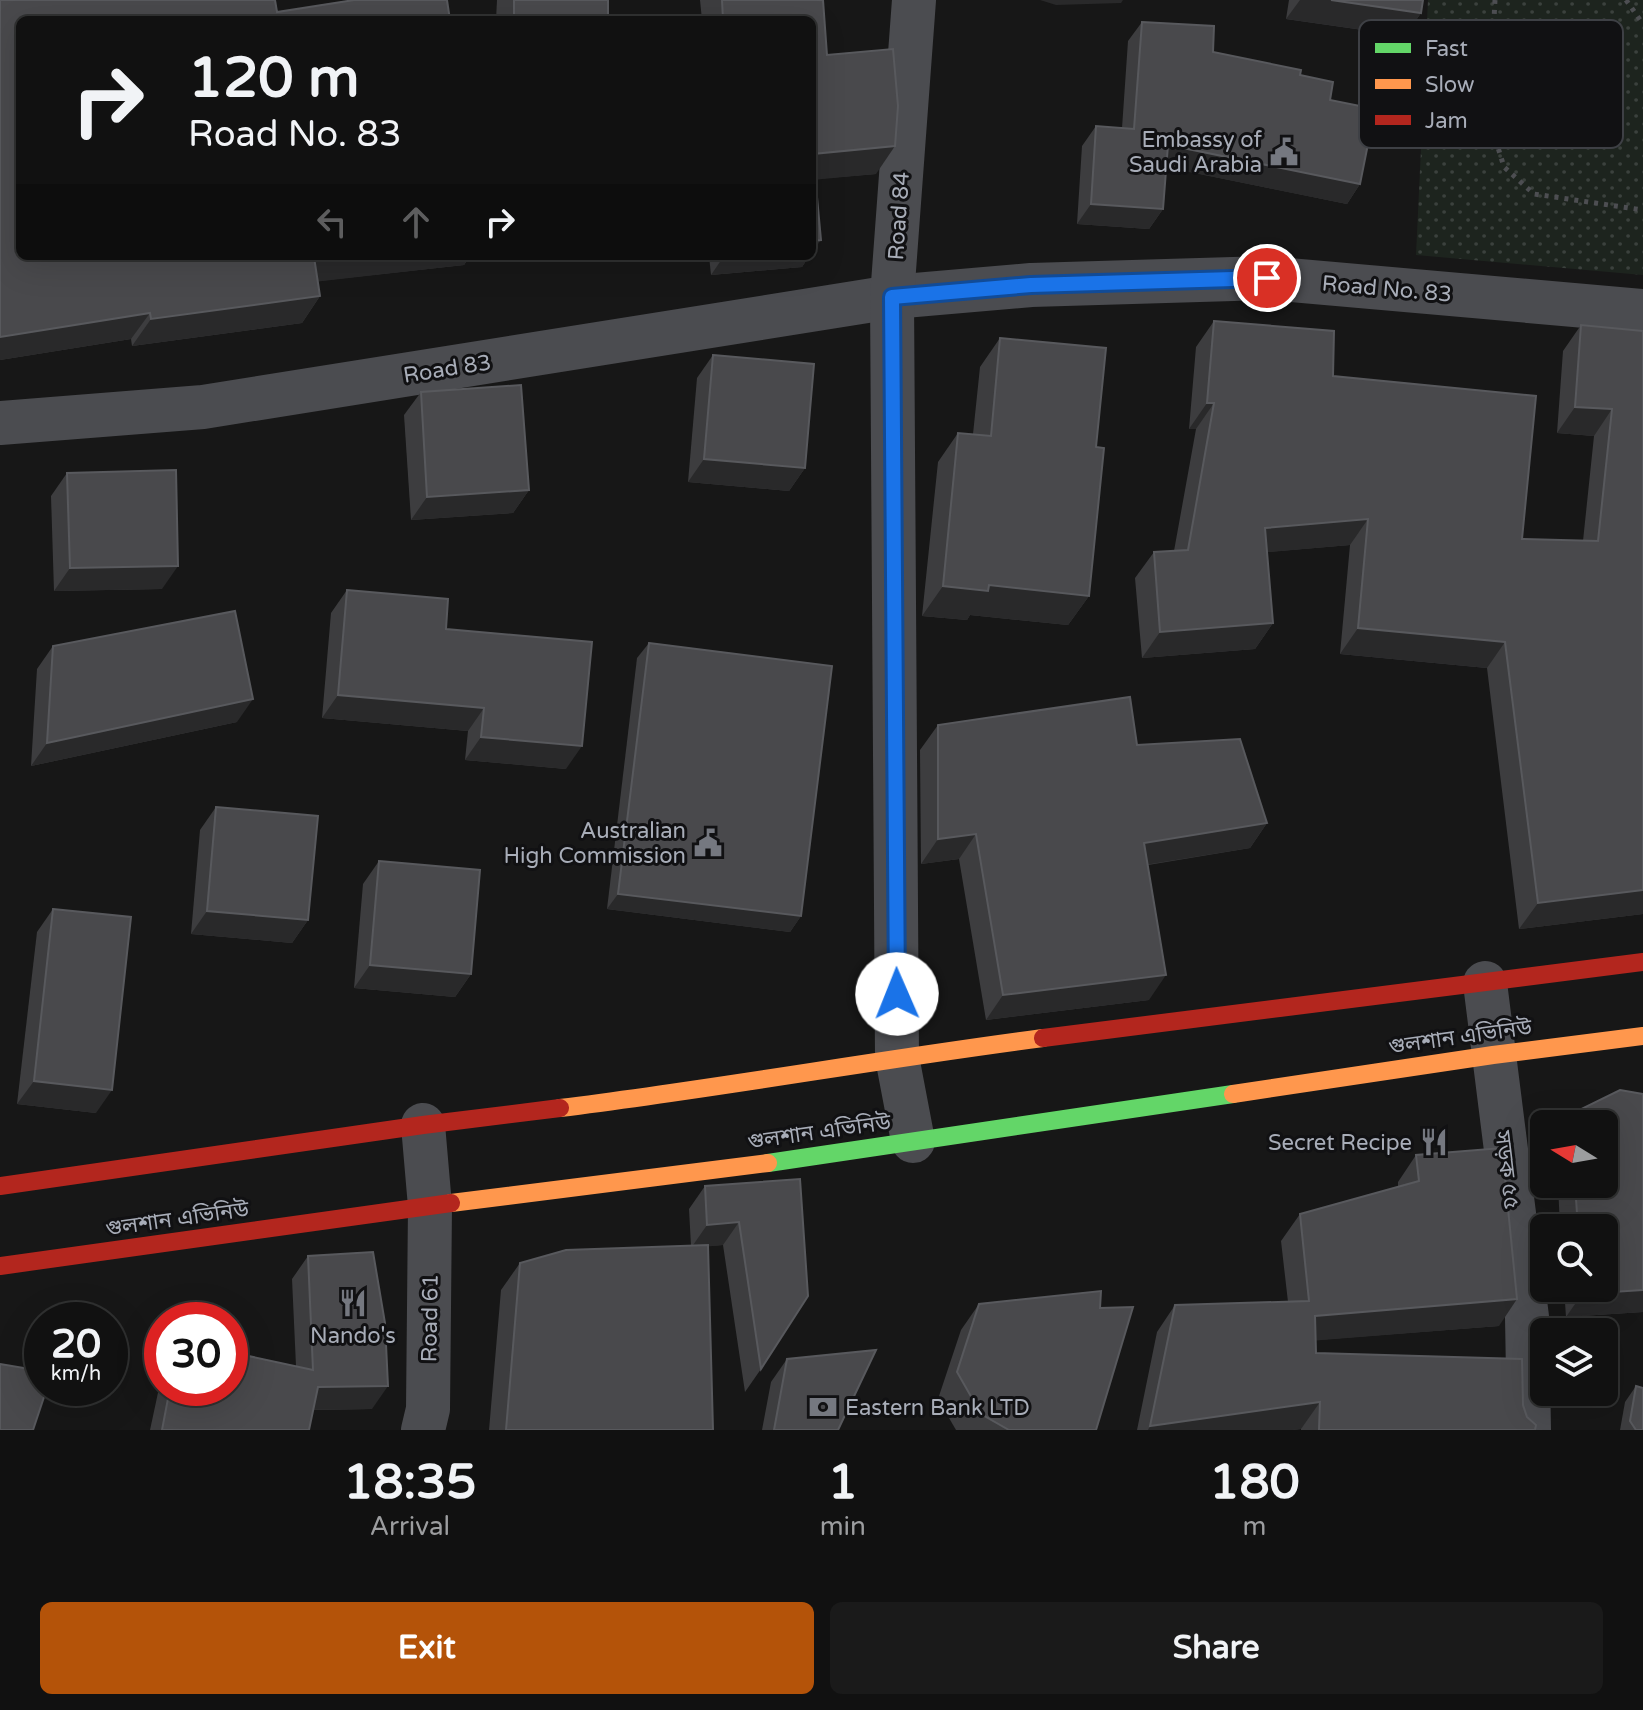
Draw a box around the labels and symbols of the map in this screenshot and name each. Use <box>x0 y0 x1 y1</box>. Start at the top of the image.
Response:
legend <box>1359 20 1623 148</box>
text: Fast <box>1425 36 1468 62</box>
text: Slow <box>1425 72 1475 98</box>
text: Jam <box>1425 108 1468 134</box>
place label: Embassy of Saudi Arabia <box>1129 127 1263 178</box>
public building icon: Embassy of Saudi Arabia <box>1269 137 1299 167</box>
street label: Road 84 <box>883 171 915 261</box>
pin <box>1233 244 1301 312</box>
street label: Road No. 83 <box>1321 270 1453 308</box>
street label: Road 83 <box>401 349 493 389</box>
place label: Australian High Commission <box>504 818 686 869</box>
public building icon: Australian High Commission <box>693 828 723 858</box>
position arrow <box>855 952 939 1036</box>
street label: গুলশান এভিনিউ <box>1387 1014 1534 1060</box>
street label: গুলশান এভিনিউ <box>746 1109 893 1155</box>
north arrow <box>1530 1110 1618 1198</box>
restaurant icon: Secret Recipe <box>1419 1127 1449 1157</box>
street label: সড়ক ৫৫ <box>1489 1128 1525 1211</box>
place label: Secret Recipe <box>1268 1130 1412 1156</box>
street label: গুলশান এভিনিউ <box>104 1196 251 1242</box>
street label: Road 61 <box>416 1273 444 1363</box>
restaurant icon: Nando's <box>338 1288 368 1318</box>
speed limit sign: 30 <box>144 1302 248 1406</box>
place label: Nando's <box>310 1323 396 1349</box>
bank icon: Eastern Bank LTD <box>808 1392 838 1422</box>
place label: Eastern Bank LTD <box>845 1395 1030 1421</box>

